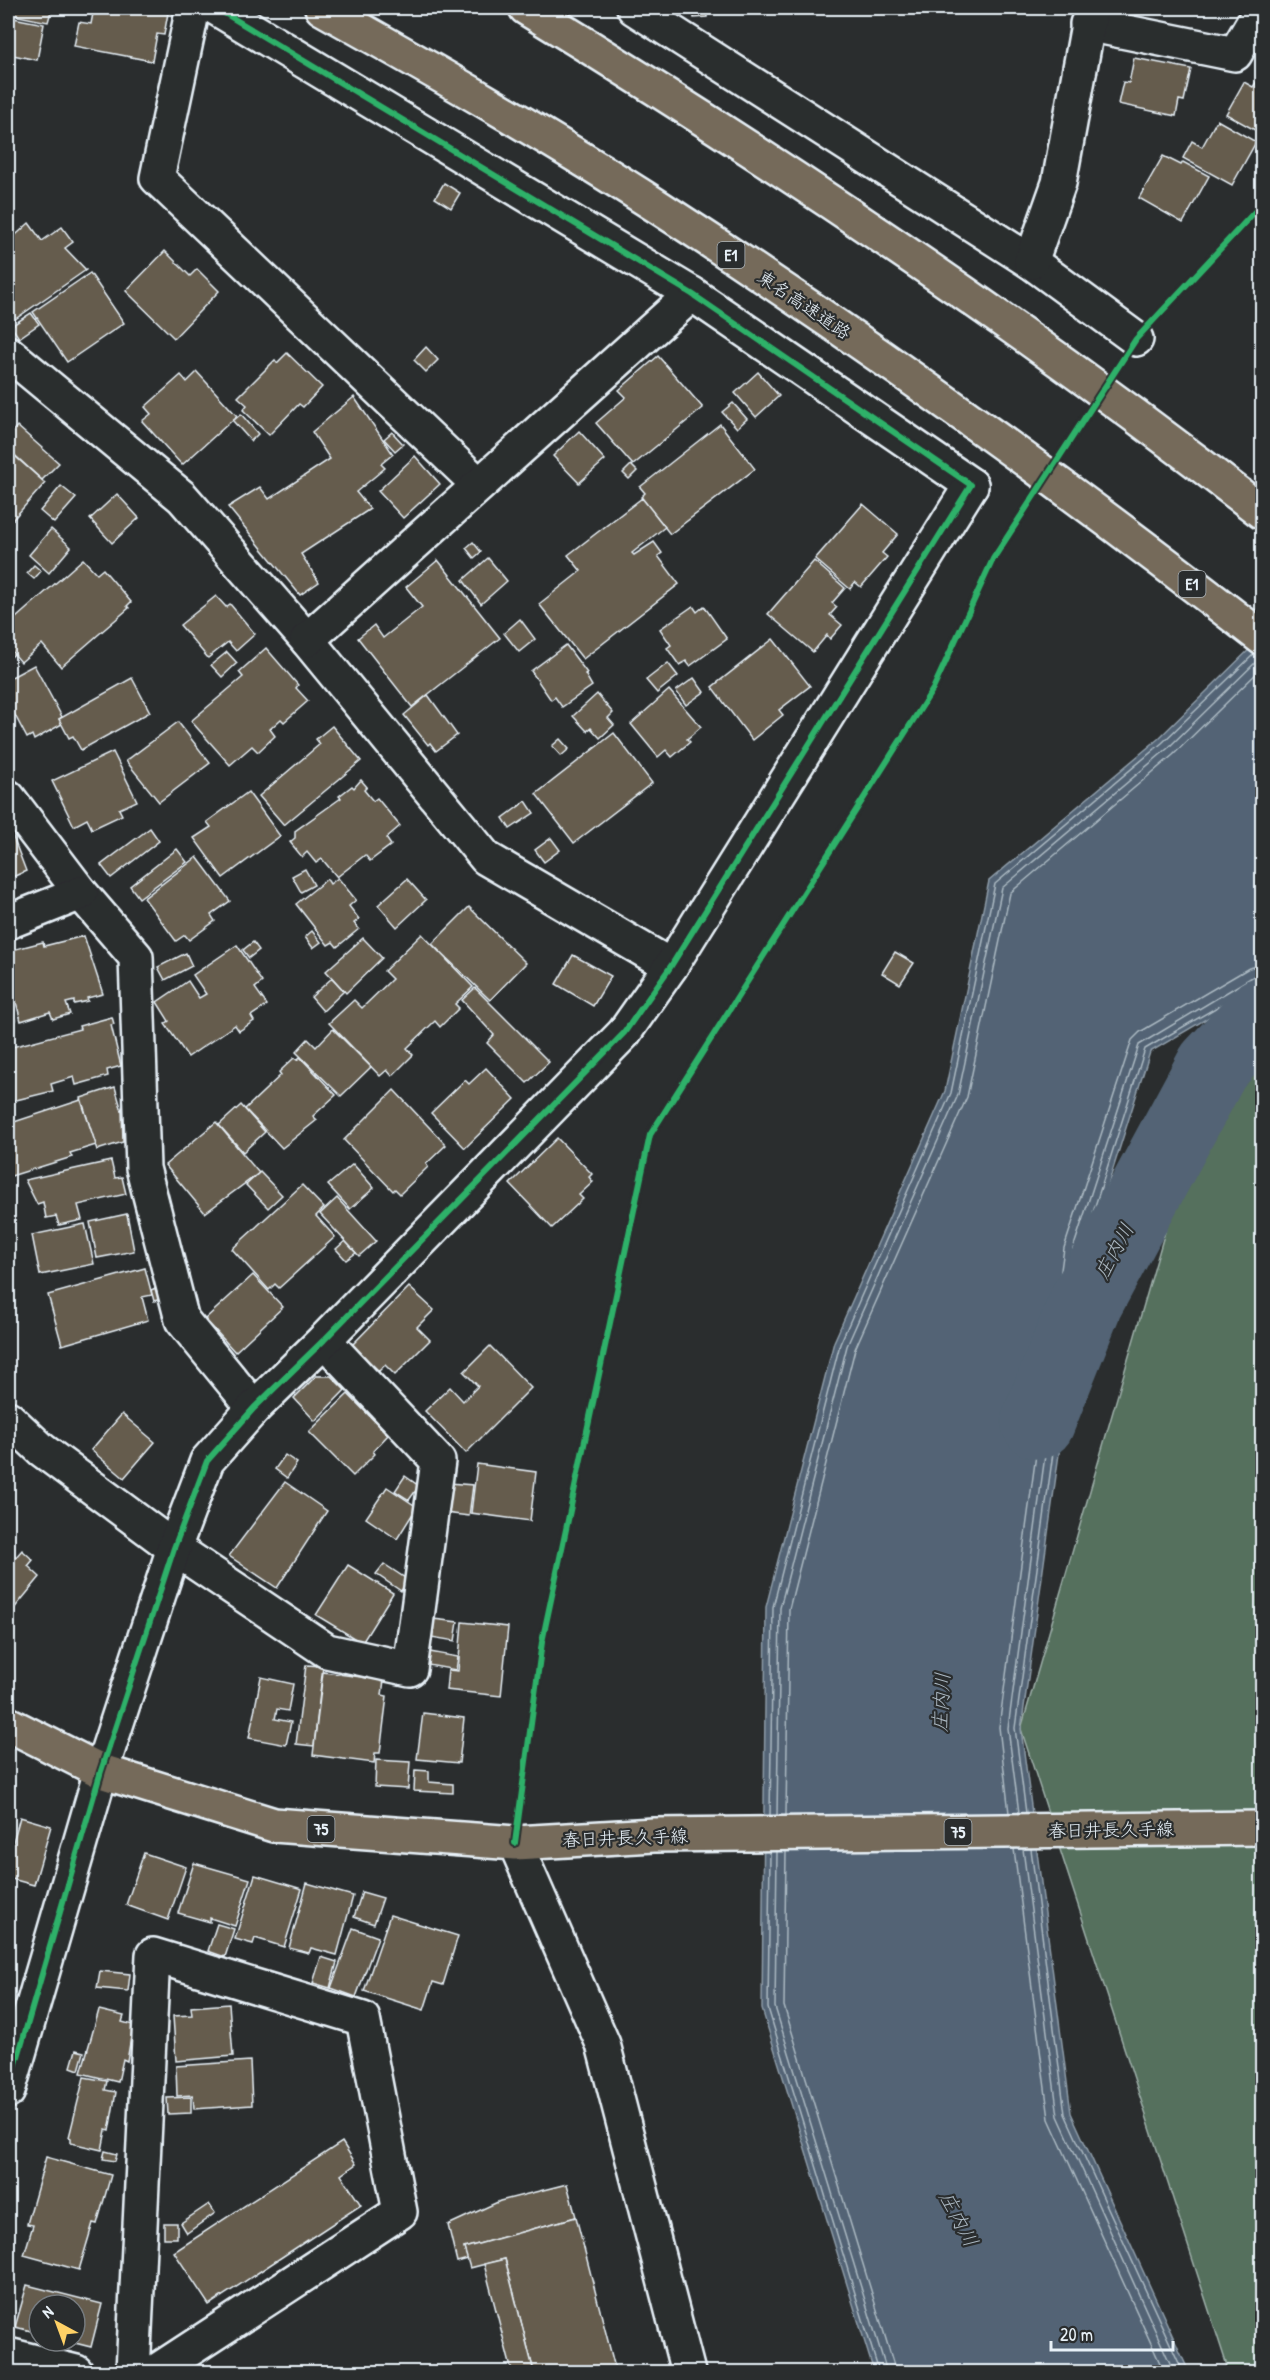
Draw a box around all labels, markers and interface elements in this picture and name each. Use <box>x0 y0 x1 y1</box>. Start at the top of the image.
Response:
road number: E1 <box>718 242 744 268</box>
street label: 東名高速道路 <box>753 264 856 345</box>
road number: E1 <box>1178 571 1206 597</box>
water label: 庄内川 <box>1088 1218 1140 1284</box>
water label: 庄内川 <box>925 1671 956 1733</box>
road number: 75 <box>308 1816 334 1842</box>
street label: 春日井長久手線 <box>1048 1816 1174 1843</box>
road number: 75 <box>944 1819 972 1845</box>
street label: 春日井長久手線 <box>562 1823 688 1852</box>
water label: 庄内川 <box>933 2186 985 2252</box>
north arrow <box>27 2293 87 2353</box>
text: N <box>37 2300 58 2323</box>
scale bar <box>1051 2314 1172 2352</box>
text: 20 m <box>1060 2322 1093 2347</box>

